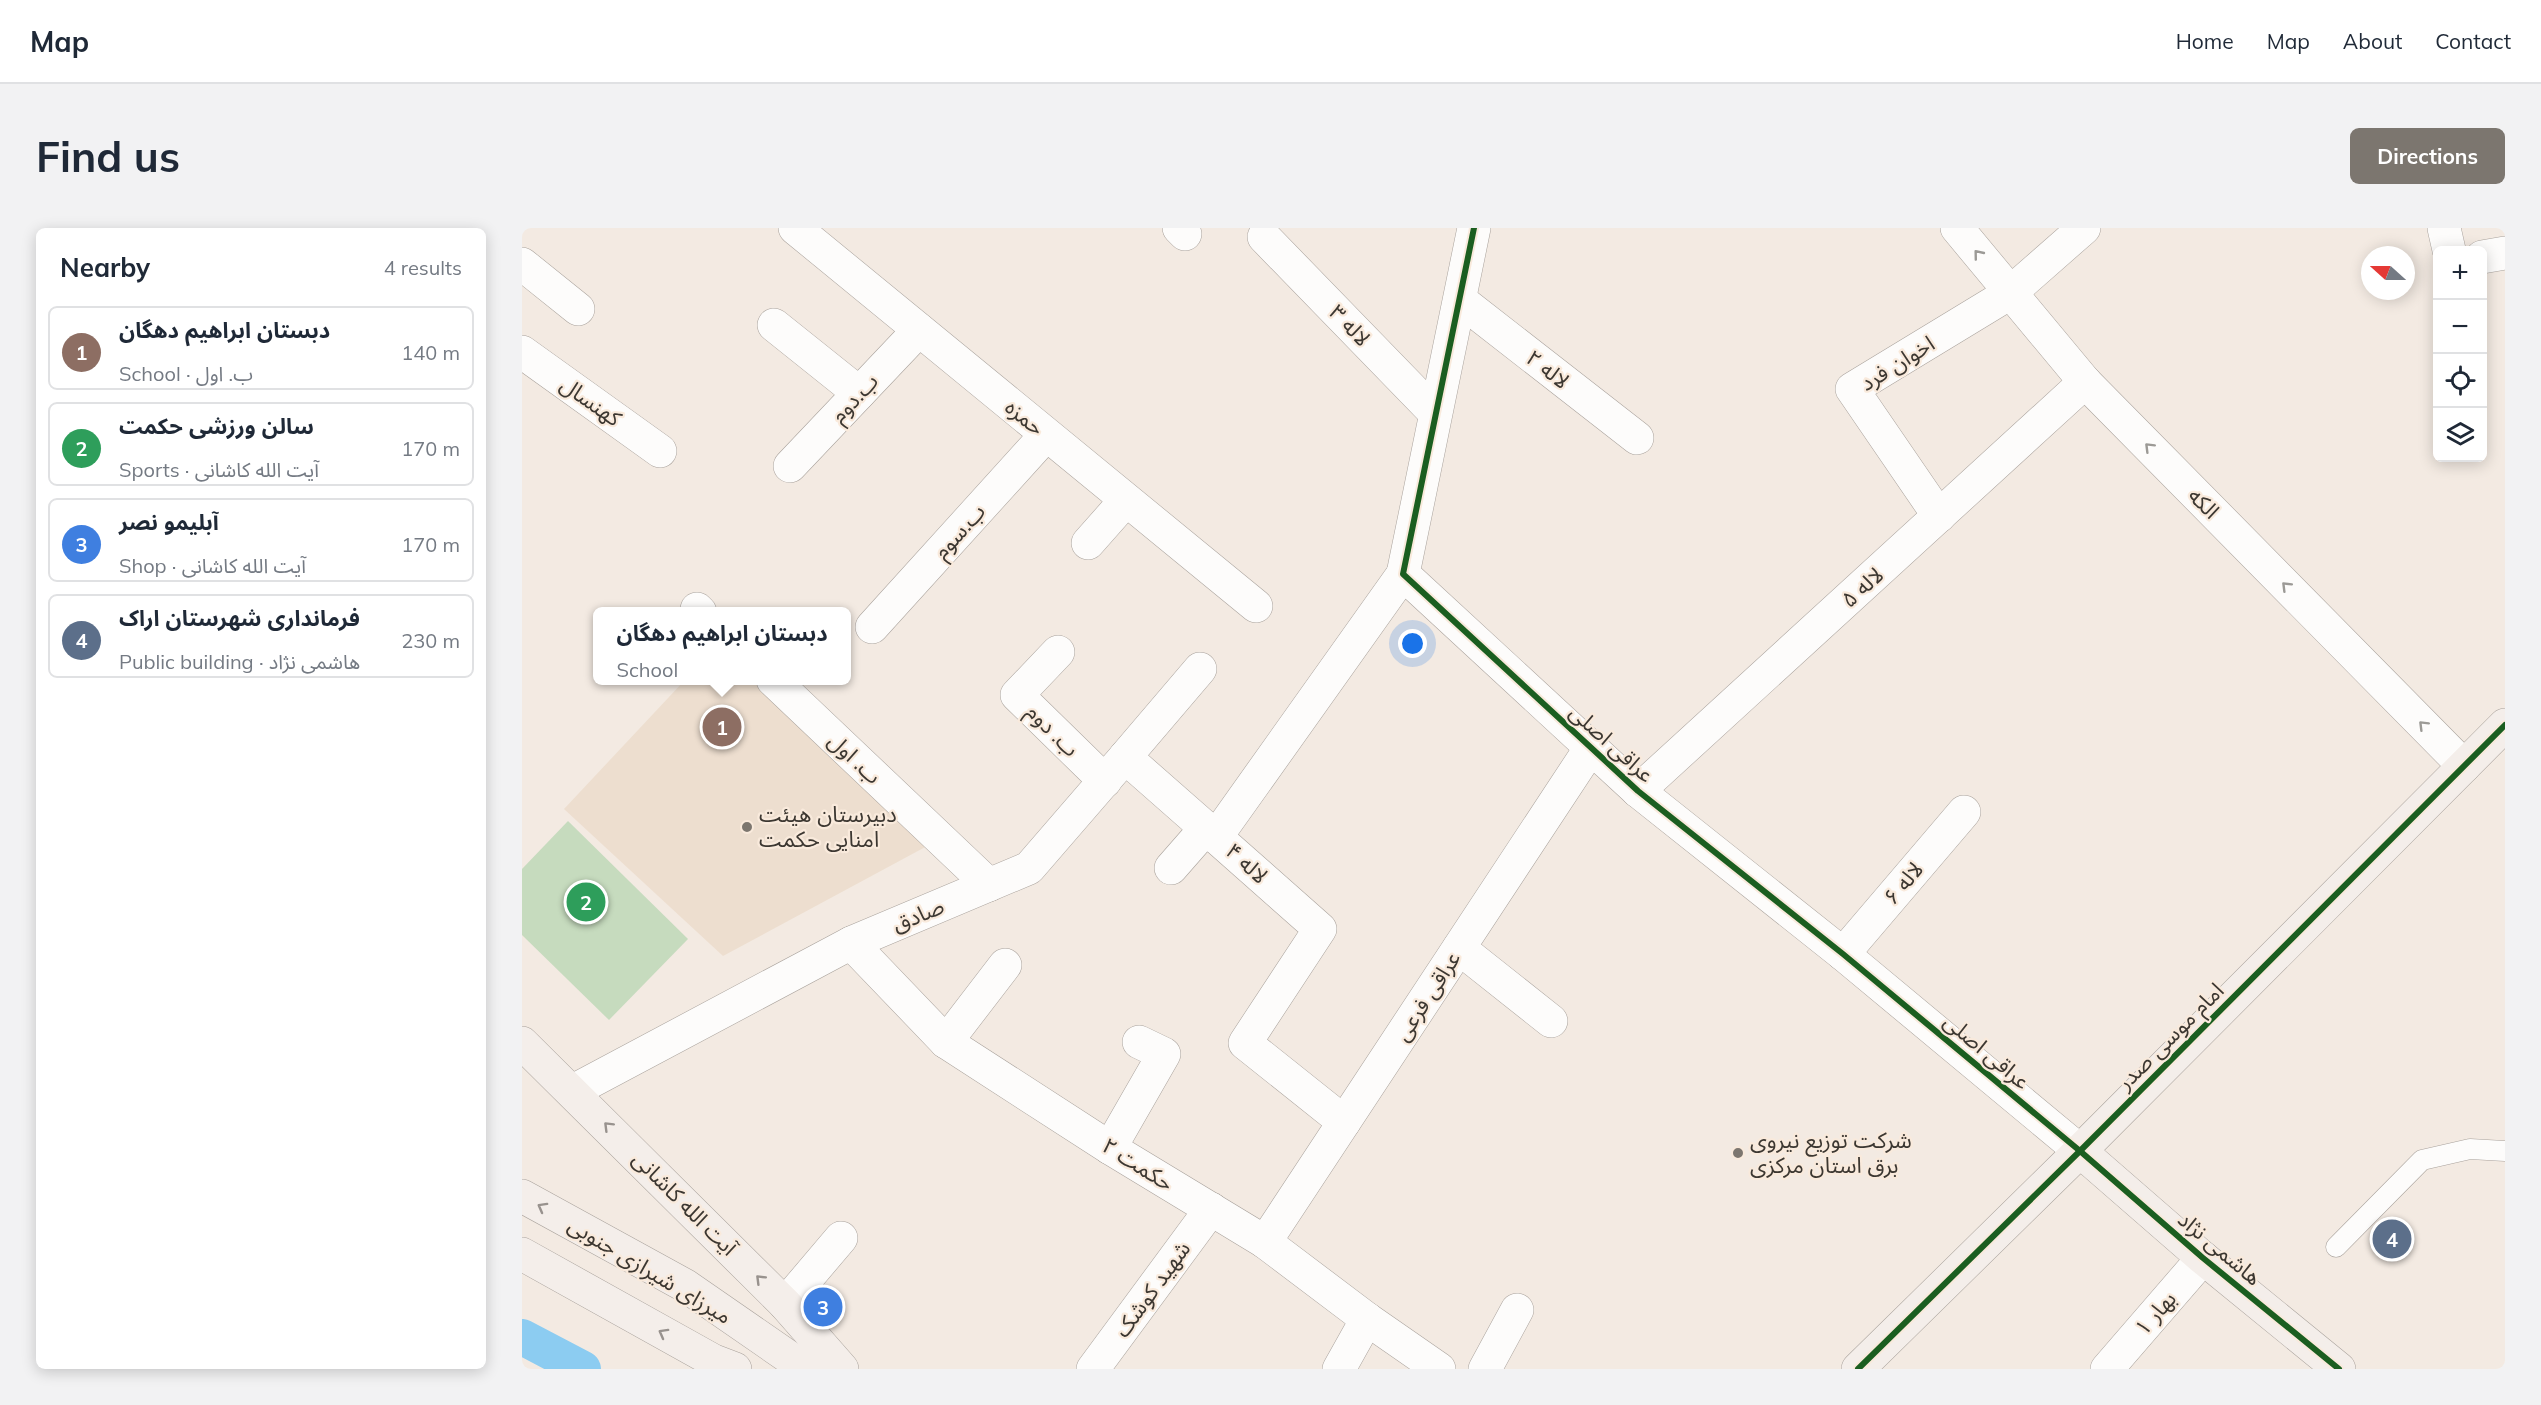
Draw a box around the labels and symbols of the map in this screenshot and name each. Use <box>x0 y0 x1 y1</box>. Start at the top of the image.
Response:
north arrow <box>2361 246 2415 300</box>
one-way arrow <box>1975 250 1986 261</box>
street label: لاله ۳ <box>1323 298 1377 352</box>
street label: اخوان فرد <box>1854 329 1940 397</box>
street label: لاله ۲ <box>1521 343 1575 395</box>
street label: ب.دوم <box>824 367 886 431</box>
street label: کهنسال <box>555 370 628 433</box>
street label: حمزه <box>1000 393 1050 441</box>
one-way arrow <box>2145 444 2156 455</box>
street label: الکه <box>2182 481 2226 525</box>
street label: ب.سوم <box>927 497 993 567</box>
street label: لاله ۵ <box>1835 561 1889 613</box>
one-way arrow <box>2282 582 2292 593</box>
your location <box>1398 629 1427 658</box>
street label: ب. دوم <box>1018 698 1085 765</box>
street label: عراقی اصلی <box>1564 698 1660 788</box>
pin: 1 <box>702 704 742 750</box>
one-way arrow <box>2419 721 2430 732</box>
street label: ب. اول <box>822 726 888 790</box>
place label: دبیرستان هیئت امنایی حکمت <box>759 800 897 853</box>
marker: دبیرستان هیئت امنایی حکمت <box>740 820 754 834</box>
street label: لاله ۴ <box>1220 837 1274 889</box>
street label: لاله ۶ <box>1877 856 1929 910</box>
pin: 2 <box>566 880 606 924</box>
street label: صادق <box>888 892 948 938</box>
street label: عراقی فرعی <box>1388 946 1466 1046</box>
street label: امام موسی صدر <box>2110 976 2232 1098</box>
street label: عراقی اصلی <box>1938 1007 2036 1095</box>
one-way arrow <box>604 1122 614 1133</box>
place label: شرکت توزیع نیروی برق استان مرکزی <box>1750 1126 1912 1179</box>
street label: حکمت ۲ <box>1097 1131 1179 1197</box>
street label: آیت الله کاشانی <box>627 1145 744 1262</box>
marker: شرکت توزیع نیروی برق استان مرکزی <box>1731 1146 1745 1160</box>
one-way arrow <box>538 1202 548 1214</box>
street label: هاشمی نژاد <box>2172 1205 2268 1291</box>
street label: میرزای شیرازی جنوبی <box>563 1210 737 1330</box>
pin: 4 <box>2372 1216 2412 1262</box>
street label: شهید کوشک <box>1108 1235 1196 1343</box>
one-way arrow <box>756 1275 767 1286</box>
pin: 3 <box>804 1284 842 1330</box>
street label: بهار ۱ <box>2128 1285 2182 1341</box>
one-way arrow <box>659 1328 669 1340</box>

